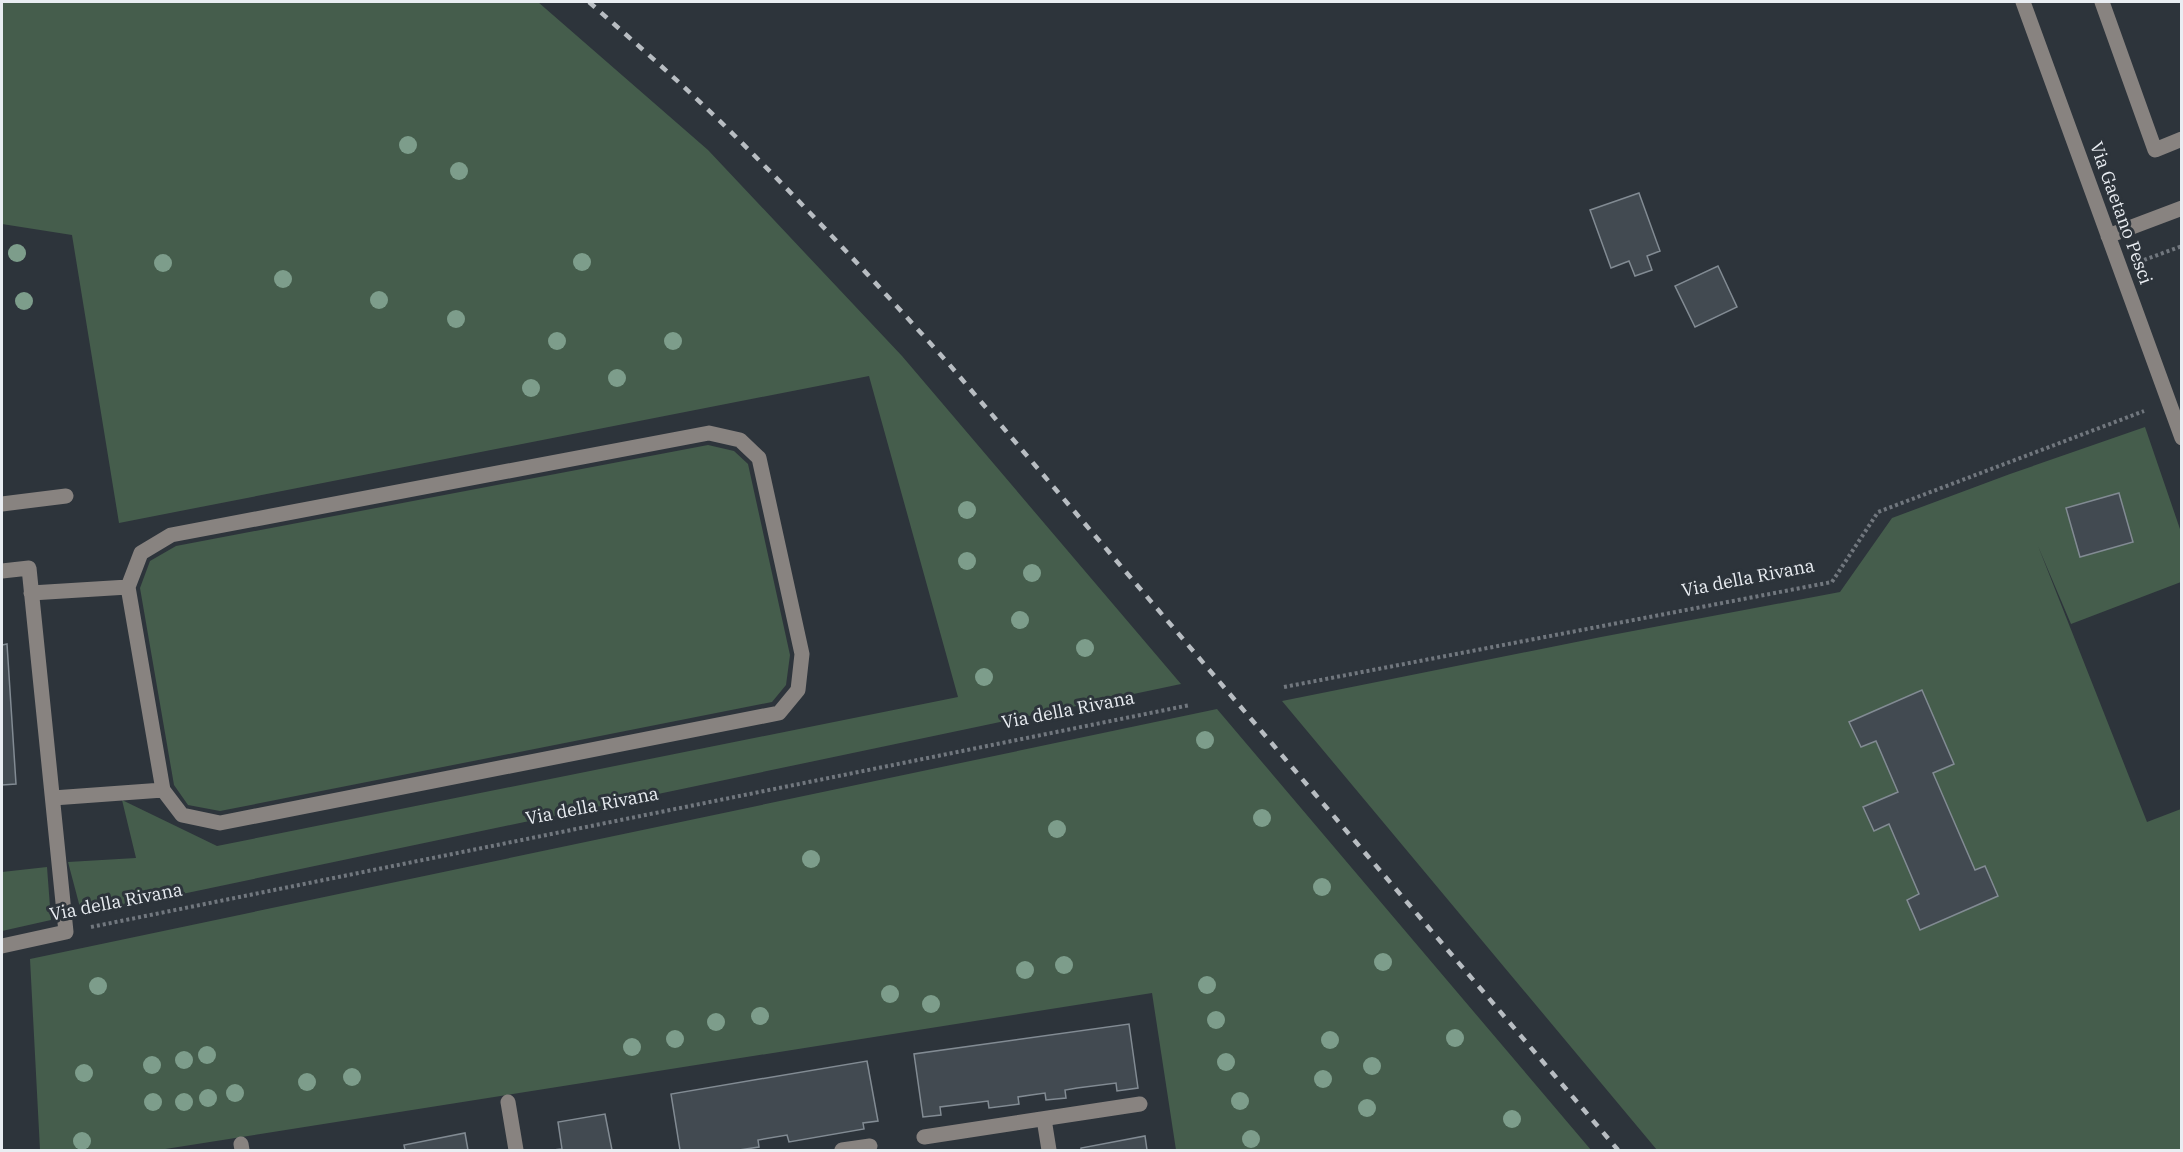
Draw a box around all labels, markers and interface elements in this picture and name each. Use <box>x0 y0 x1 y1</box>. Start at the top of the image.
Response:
street label: Via Gaetano Pesci <box>2085 138 2158 288</box>
street label: Via della Rivana <box>1679 553 1817 602</box>
street label: Via della Rivana <box>999 685 1137 734</box>
street label: Via della Rivana <box>523 781 661 830</box>
street label: Via della Rivana <box>47 877 185 926</box>

